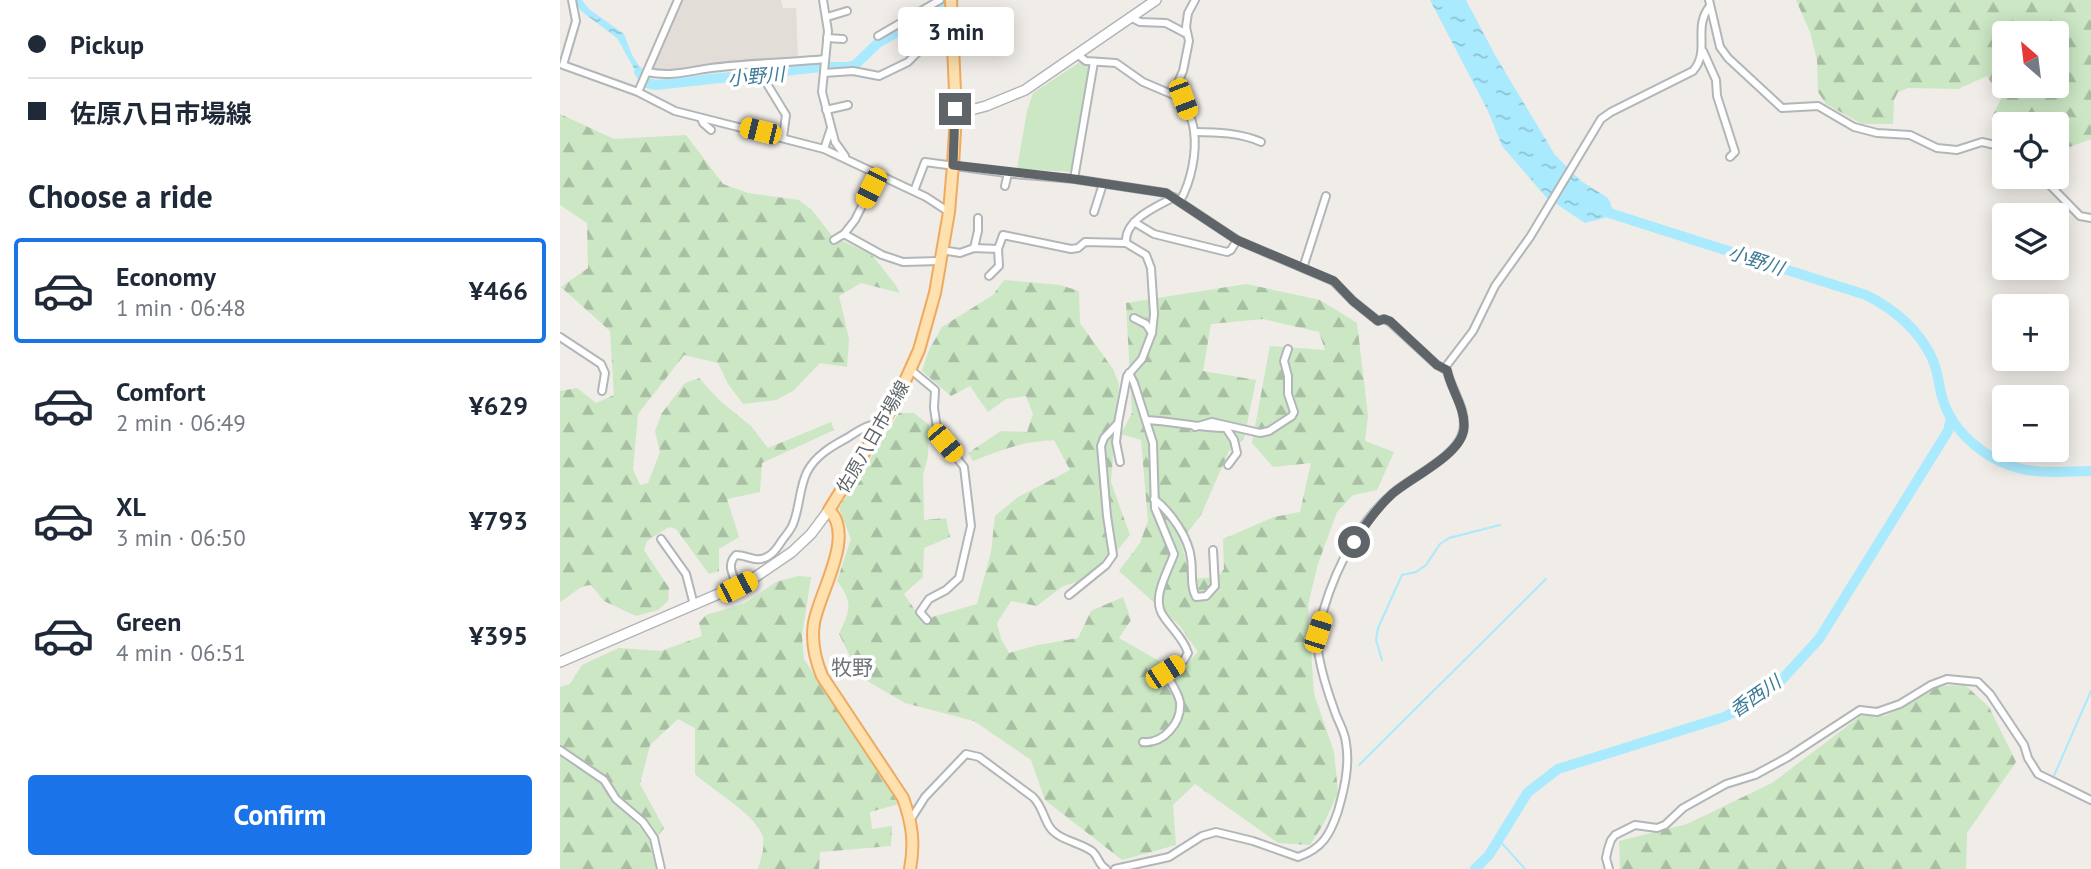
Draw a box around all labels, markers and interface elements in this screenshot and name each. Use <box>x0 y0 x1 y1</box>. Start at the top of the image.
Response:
callout: 3 min <box>897 7 1013 56</box>
text: 3 min <box>928 17 984 46</box>
north arrow <box>1992 21 2068 98</box>
map controls <box>1992 21 2069 462</box>
text: Pickup <box>70 28 144 61</box>
water label: 小野川 <box>727 61 787 90</box>
car <box>1166 76 1201 122</box>
route end <box>939 93 971 125</box>
text: 佐原八日市場線 <box>70 97 252 130</box>
button: locate <box>1992 112 2069 189</box>
car <box>738 116 783 146</box>
car <box>853 165 890 211</box>
text: Choose a ride <box>28 175 213 217</box>
button: layers <box>1992 203 2069 280</box>
water label: 小野川 <box>1725 240 1789 281</box>
icon: car <box>32 259 95 322</box>
text: Economy <box>116 260 216 293</box>
text: ¥466 <box>469 274 528 307</box>
text: 1 min · 06:48 <box>116 293 246 322</box>
button: + <box>1992 294 2069 371</box>
icon: car <box>32 374 95 437</box>
text: Comfort <box>116 375 206 408</box>
street label: 佐原八日市場線 <box>831 376 914 497</box>
button: − <box>1992 385 2069 462</box>
text: ¥629 <box>469 389 528 422</box>
text: 2 min · 06:49 <box>116 408 246 437</box>
car <box>924 420 967 466</box>
icon: car <box>32 489 95 552</box>
text: XL <box>116 490 146 523</box>
text: ¥793 <box>469 504 528 537</box>
text: 3 min · 06:50 <box>116 523 246 552</box>
route start <box>1338 526 1370 558</box>
car <box>714 568 761 606</box>
icon: car <box>32 604 95 667</box>
text: Green <box>116 605 181 638</box>
car <box>1302 609 1335 655</box>
text: ¥395 <box>469 619 528 652</box>
text: 4 min · 06:51 <box>116 638 246 667</box>
car <box>1142 652 1189 692</box>
district label: 牧野 <box>831 654 873 681</box>
water label: 香西川 <box>1725 669 1787 722</box>
button: Confirm <box>28 775 532 855</box>

